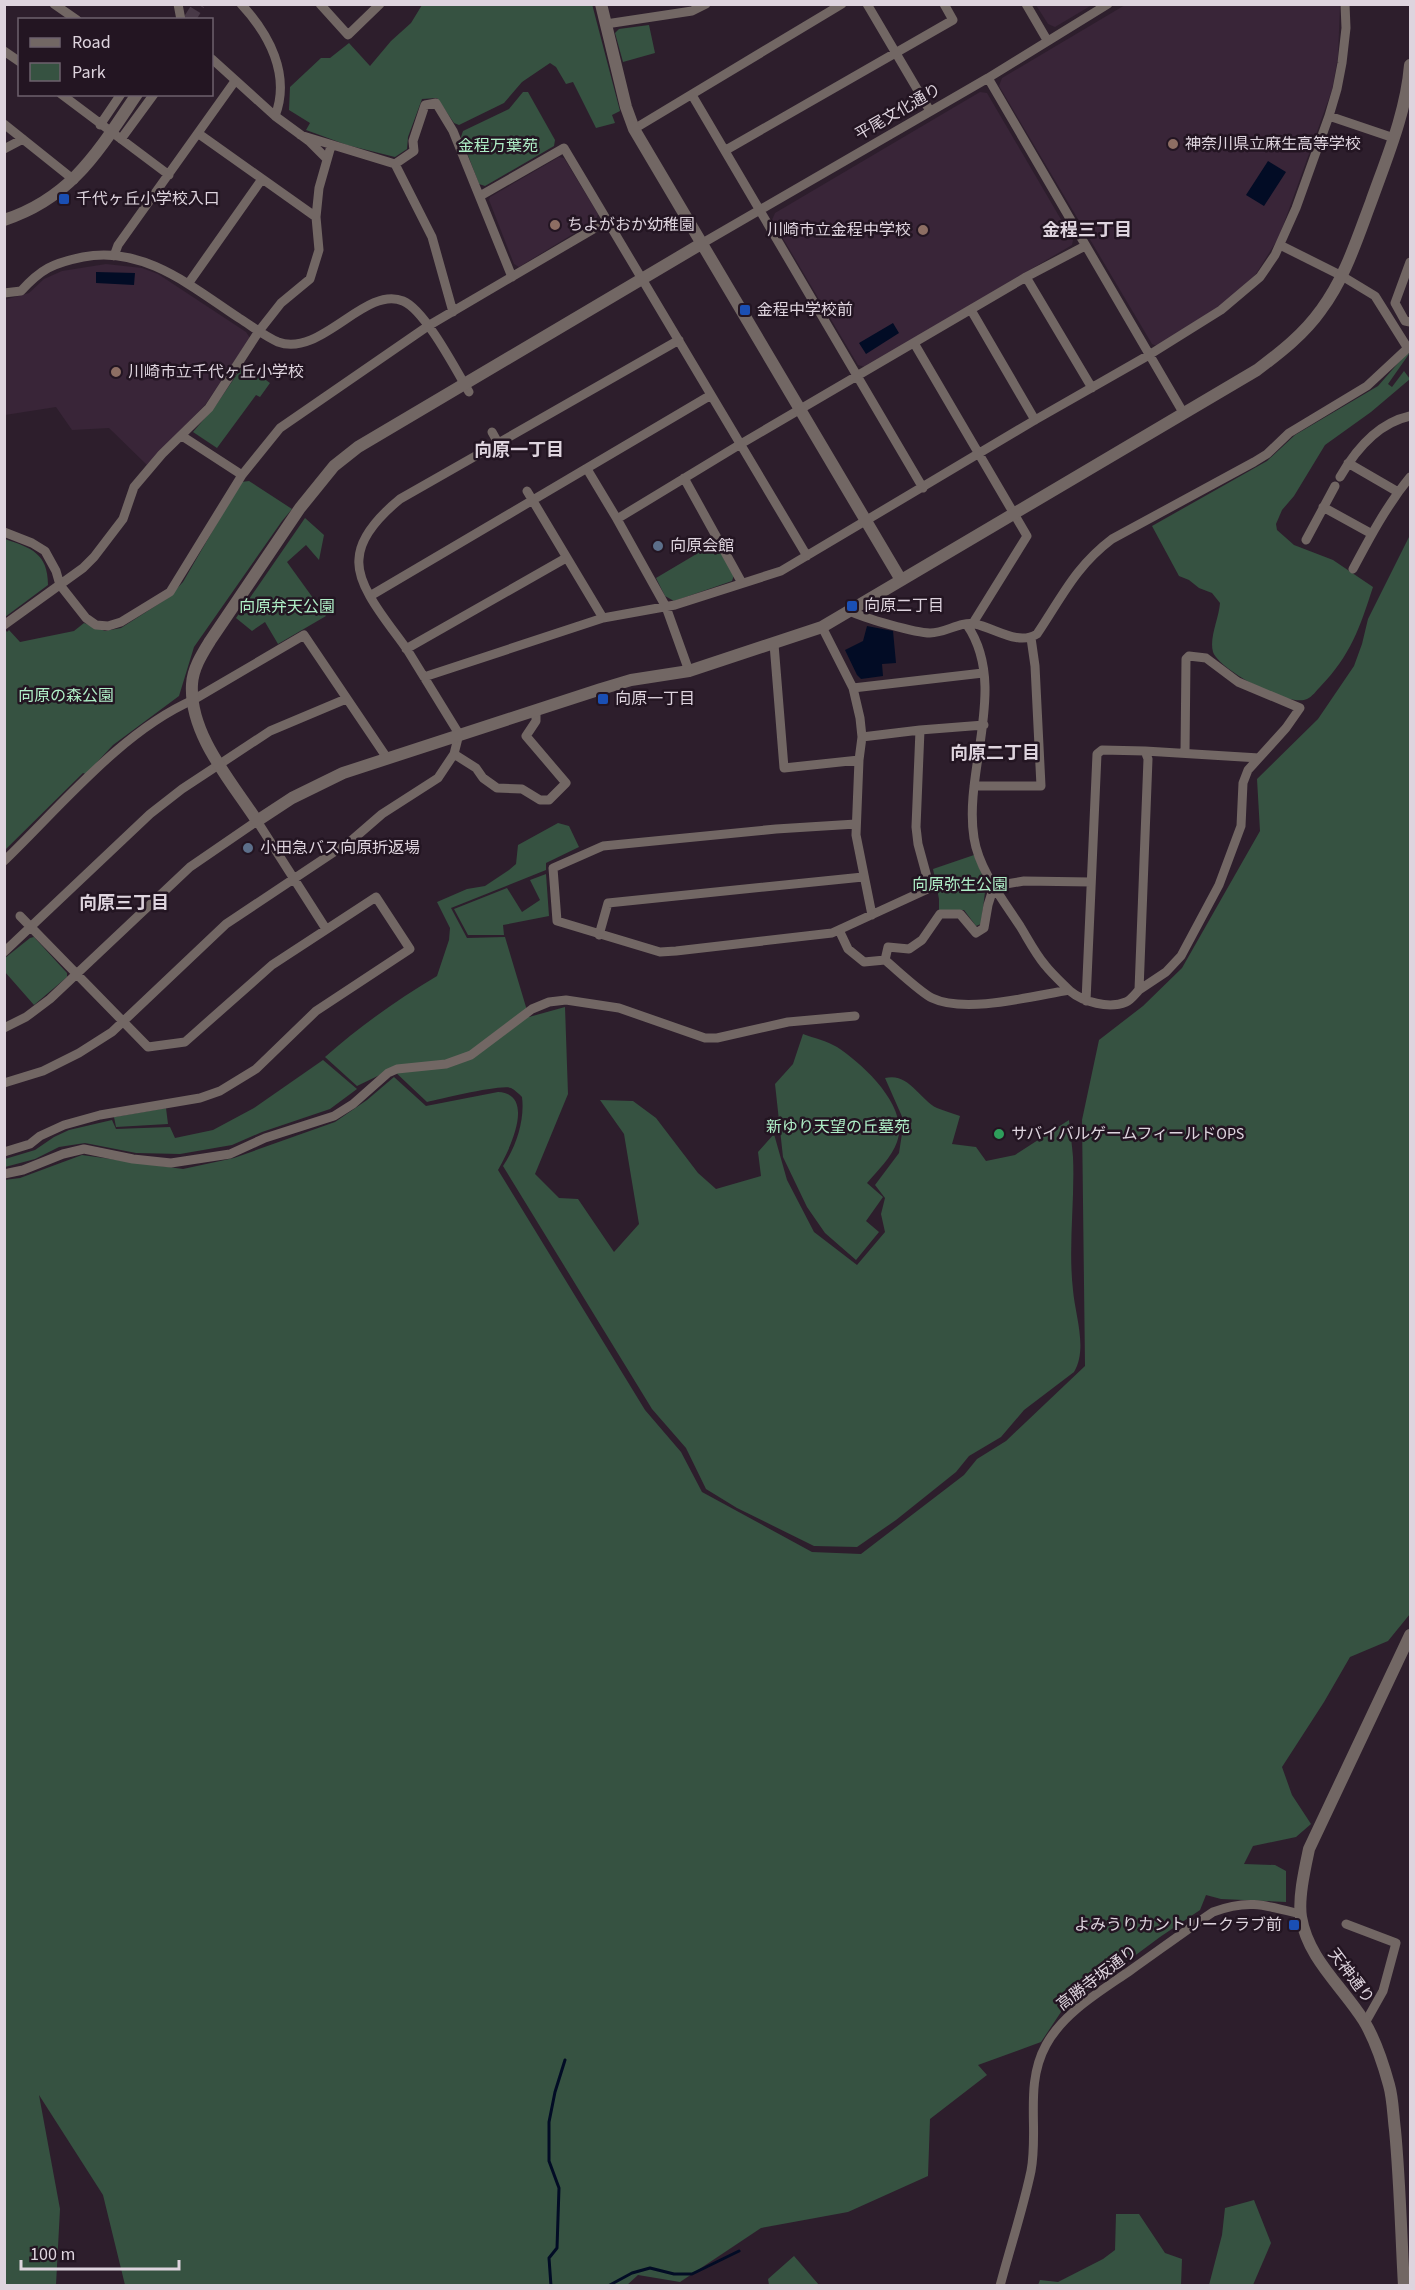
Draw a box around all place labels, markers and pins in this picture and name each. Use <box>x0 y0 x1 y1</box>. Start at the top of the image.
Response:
place label: 神奈川県立麻生高等学校 <box>1185 133 1361 155</box>
marker: 神奈川県立麻生高等学校 <box>1166 137 1180 151</box>
place label: 千代ヶ丘小学校入口 <box>76 188 220 210</box>
marker: 千代ヶ丘小学校入口 <box>57 192 71 206</box>
place label: ちよがおか幼稚園 <box>567 214 695 236</box>
marker: ちよがおか幼稚園 <box>548 218 562 232</box>
place label: 川崎市立金程中学校 <box>767 219 911 241</box>
marker: 川崎市立金程中学校 <box>916 223 930 237</box>
place label: 金程中学校前 <box>757 299 853 321</box>
marker: 金程中学校前 <box>738 303 752 317</box>
place label: 川崎市立千代ヶ丘小学校 <box>128 361 304 383</box>
marker: 川崎市立千代ヶ丘小学校 <box>109 365 123 379</box>
place label: 向原会館 <box>670 535 734 557</box>
marker: 向原会館 <box>651 539 665 553</box>
place label: 向原二丁目 <box>864 595 944 617</box>
marker: 向原二丁目 <box>845 599 859 613</box>
place label: 向原一丁目 <box>615 688 695 710</box>
marker: 向原一丁目 <box>596 692 610 706</box>
place label: 小田急バス向原折返場 <box>260 837 420 859</box>
marker: 小田急バス向原折返場 <box>241 841 255 855</box>
place label: サバイバルゲームフィールドOPS <box>1011 1123 1244 1145</box>
marker: サバイバルゲームフィールドOPS <box>992 1127 1006 1141</box>
place label: よみうりカントリークラブ前 <box>1074 1914 1282 1936</box>
marker: よみうりカントリークラブ前 <box>1287 1918 1301 1932</box>

